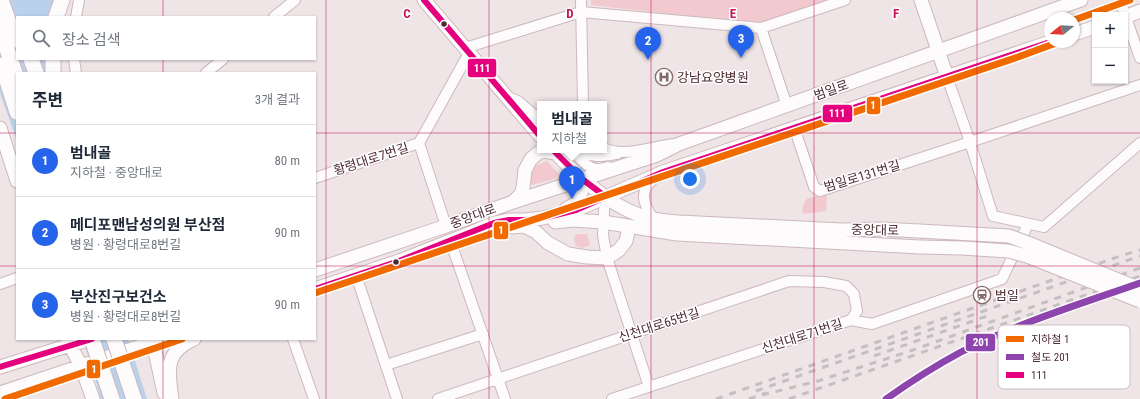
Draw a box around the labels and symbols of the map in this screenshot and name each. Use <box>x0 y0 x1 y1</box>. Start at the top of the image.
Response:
text: C <box>403 6 411 21</box>
text: D <box>566 6 574 21</box>
text: E <box>730 6 737 21</box>
text: F <box>893 6 899 21</box>
north arrow <box>1044 12 1080 48</box>
unlabelled marker <box>439 19 449 29</box>
pin: 3 <box>728 25 754 58</box>
pin: 2 <box>635 27 661 60</box>
line badge: 111 <box>467 58 497 78</box>
text: 111 <box>474 62 490 75</box>
hospital icon: 강남요양병원 <box>654 67 674 87</box>
place label: 강남요양병원 <box>677 70 749 85</box>
street label: 범일로 <box>812 77 850 103</box>
line badge: 1 <box>866 96 881 115</box>
text: 1 <box>870 99 876 112</box>
line badge: 111 <box>822 104 853 123</box>
text: 111 <box>829 107 845 120</box>
street label: 황령대로7번길 <box>332 140 410 178</box>
street label: 범일로131번길 <box>822 157 902 195</box>
pin: 1 <box>559 166 585 199</box>
your location <box>680 169 700 189</box>
street label: 중앙대로 <box>448 201 498 231</box>
line badge: 1 <box>493 221 509 240</box>
street label: 중앙대로 <box>851 222 899 238</box>
text: 1 <box>498 224 504 237</box>
unlabelled marker <box>391 257 401 267</box>
station icon: 범일 <box>972 285 992 305</box>
place label: 범일 <box>995 288 1019 303</box>
street label: 신천대로65번길 <box>616 305 702 345</box>
street label: 신천대로71번길 <box>759 316 845 356</box>
legend <box>998 325 1130 389</box>
line badge: 201 <box>965 333 996 352</box>
text: 지하철 1 <box>1031 333 1069 346</box>
text: 201 <box>973 336 989 349</box>
text: 철도 201 <box>1031 351 1070 364</box>
line badge: 1 <box>86 359 101 379</box>
text: 1 <box>91 363 97 376</box>
text: 111 <box>1031 369 1047 382</box>

